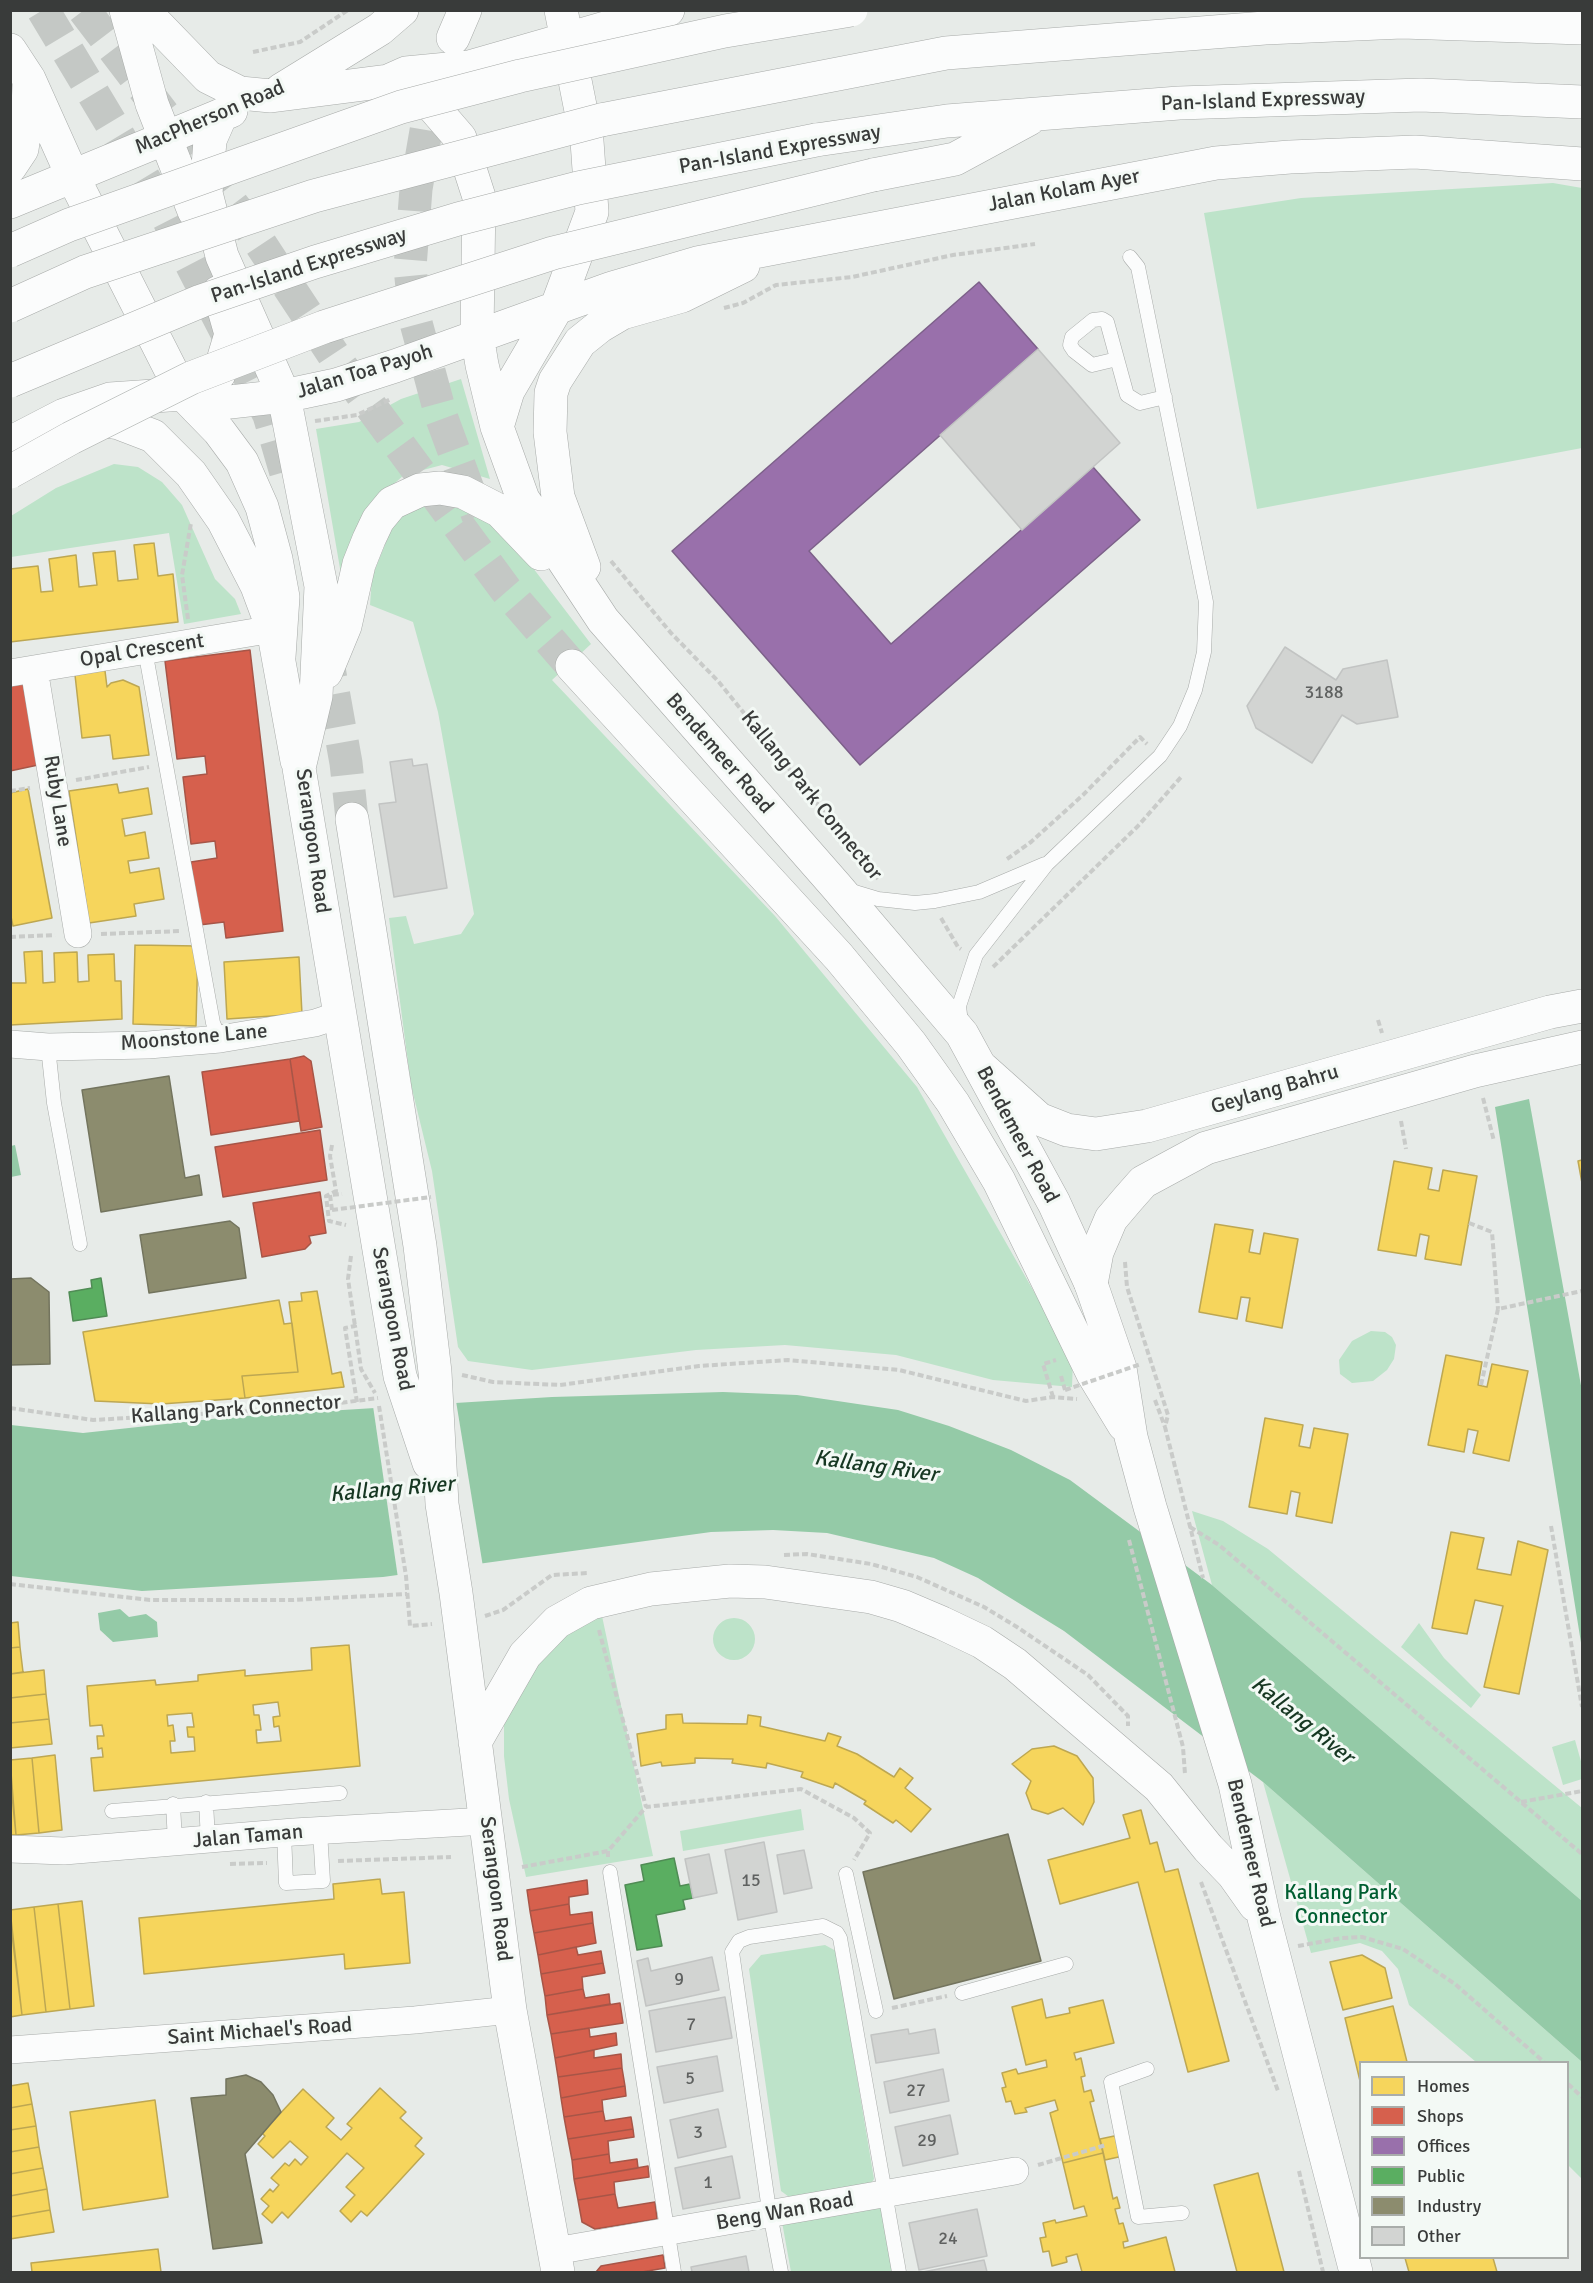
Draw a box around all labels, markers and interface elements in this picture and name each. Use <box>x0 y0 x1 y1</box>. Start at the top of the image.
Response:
street label: MacPherson Road <box>131 75 289 161</box>
street label: Pan-Island Expressway <box>1160 85 1366 117</box>
street label: Pan-Island Expressway <box>677 120 883 180</box>
street label: Jalan Kolam Ayer <box>986 164 1142 218</box>
street label: Pan-Island Expressway <box>208 222 410 310</box>
street label: Jalan Toa Payoh <box>294 339 436 405</box>
street label: Opal Crescent <box>78 629 206 673</box>
house number: 3188 <box>1305 682 1343 704</box>
street label: Bendemeer Road <box>660 689 778 819</box>
street label: Kallang Park Connector <box>735 706 887 886</box>
street label: Ruby Lane <box>37 753 77 849</box>
street label: Serangoon Road <box>289 767 335 915</box>
street label: Moonstone Lane <box>119 1019 269 1057</box>
street label: Geylang Bahru <box>1208 1060 1342 1120</box>
street label: Bendemeer Road <box>970 1062 1064 1208</box>
street label: Serangoon Road <box>366 1245 418 1393</box>
street label: Kallang Park Connector <box>130 1390 342 1430</box>
water label: Kallang River <box>813 1445 939 1489</box>
water label: Kallang River <box>329 1471 455 1509</box>
water label: Kallang River <box>1245 1672 1359 1770</box>
street label: Bendemeer Road <box>1221 1776 1279 1930</box>
street label: Serangoon Road <box>474 1815 516 1963</box>
street label: Jalan Taman <box>192 1820 304 1854</box>
house number: 15 <box>741 1870 761 1892</box>
park label: Kallang Park Connector <box>1284 1880 1398 1930</box>
house number: 9 <box>674 1969 684 1991</box>
street label: Saint Michael's Road <box>167 2013 353 2051</box>
house number: 7 <box>686 2014 696 2036</box>
legend <box>1359 2061 1569 2259</box>
house number: 5 <box>685 2068 695 2090</box>
text: Homes <box>1417 2075 1470 2097</box>
house number: 27 <box>906 2080 926 2102</box>
text: Shops <box>1417 2105 1464 2127</box>
house number: 3 <box>693 2122 703 2144</box>
house number: 29 <box>917 2130 937 2152</box>
text: Offices <box>1417 2135 1470 2157</box>
text: Public <box>1417 2165 1465 2187</box>
house number: 1 <box>703 2172 713 2194</box>
street label: Beng Wan Road <box>714 2188 856 2236</box>
text: Industry <box>1417 2195 1481 2217</box>
text: Other <box>1417 2225 1461 2247</box>
house number: 24 <box>938 2228 958 2250</box>

